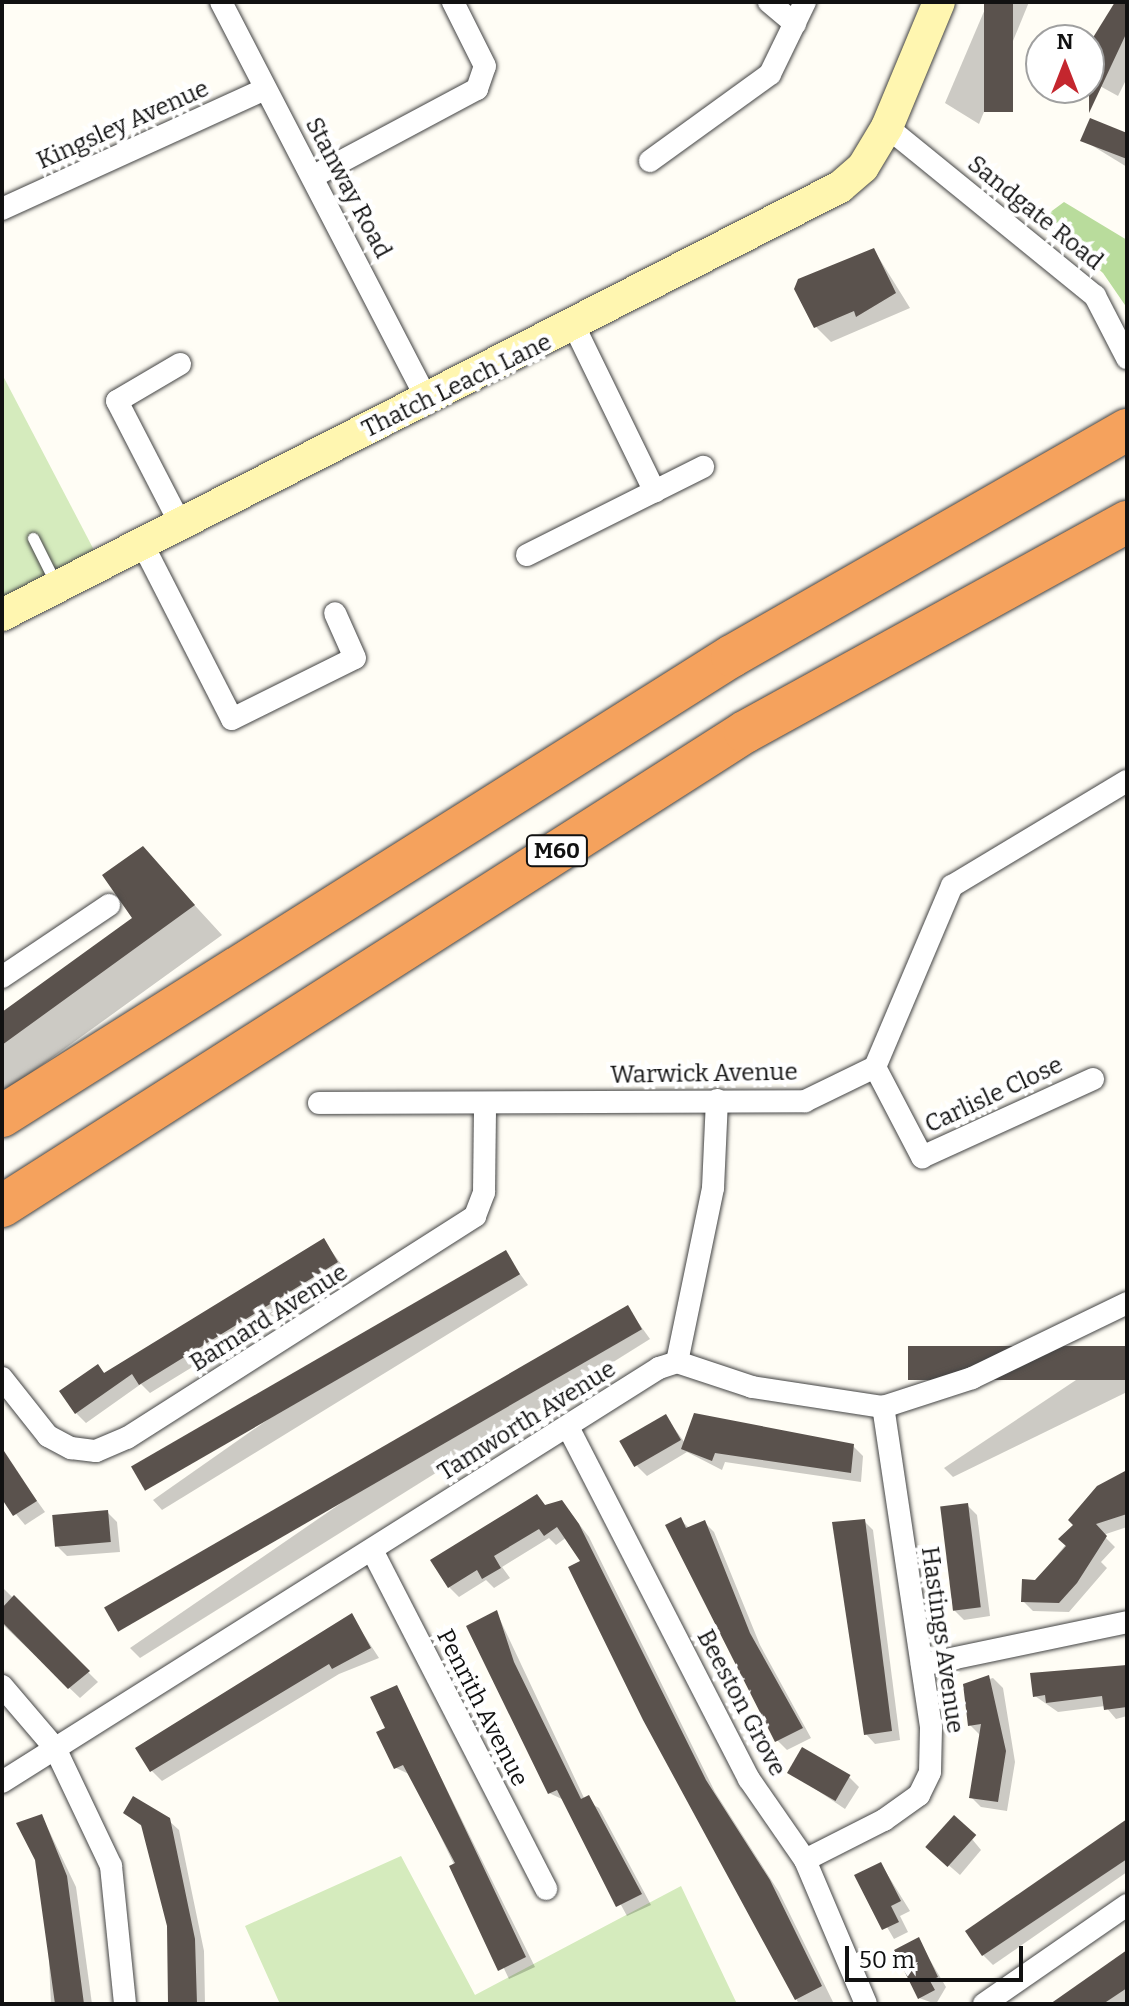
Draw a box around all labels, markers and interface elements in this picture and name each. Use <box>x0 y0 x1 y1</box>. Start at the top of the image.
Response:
north arrow <box>1025 24 1105 104</box>
text: N <box>1057 28 1073 55</box>
street label: Kingsley Avenue <box>33 74 213 176</box>
street label: Stanway Road <box>299 113 397 263</box>
street label: Sandgate Road <box>962 150 1108 276</box>
street label: Thatch Leach Lane <box>358 328 556 444</box>
road number: M60 <box>525 833 589 869</box>
street label: Carlisle Close <box>921 1051 1067 1139</box>
street label: Warwick Avenue <box>610 1058 798 1090</box>
street label: Barnard Avenue <box>185 1258 353 1378</box>
street label: Tamworth Avenue <box>433 1355 621 1487</box>
street label: Hastings Avenue <box>915 1545 969 1735</box>
street label: Penrith Avenue <box>430 1625 534 1791</box>
street label: Beeston Grove <box>690 1625 792 1781</box>
scale bar <box>849 1930 1027 1980</box>
text: 50 m <box>859 1946 915 1974</box>

